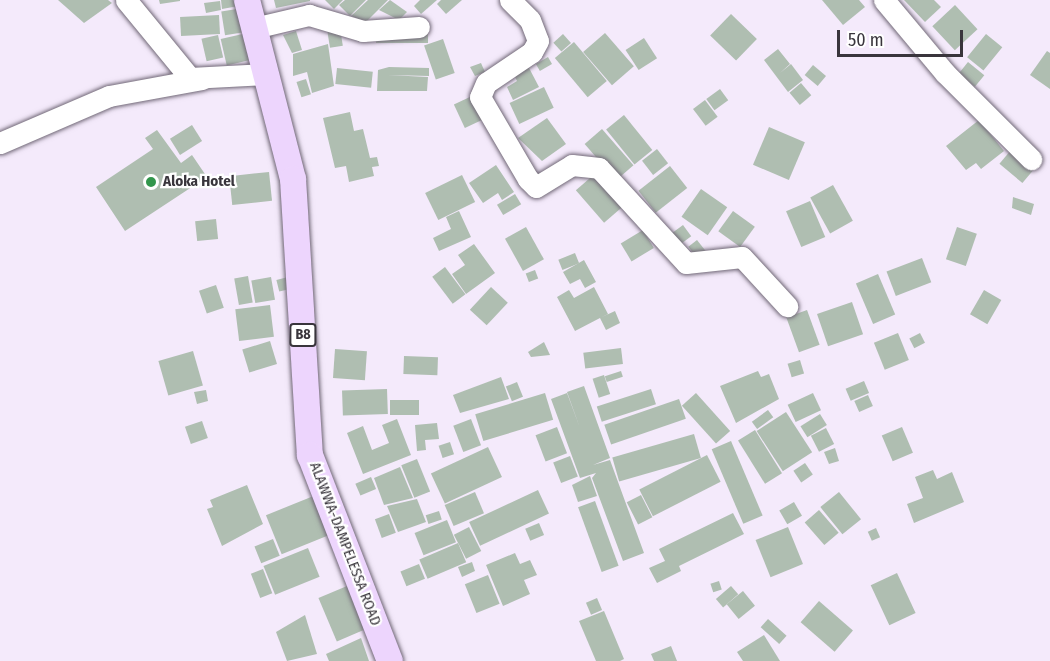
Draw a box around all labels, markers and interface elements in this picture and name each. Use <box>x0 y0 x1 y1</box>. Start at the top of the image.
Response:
scale bar <box>840 18 966 56</box>
text: 50 m <box>848 29 884 51</box>
place label: Aloka Hotel <box>163 173 235 191</box>
marker: Aloka Hotel <box>144 175 158 189</box>
road number: B8 <box>288 324 318 346</box>
street label: ALAWWA-DAMPELESSA ROAD <box>305 460 385 628</box>

